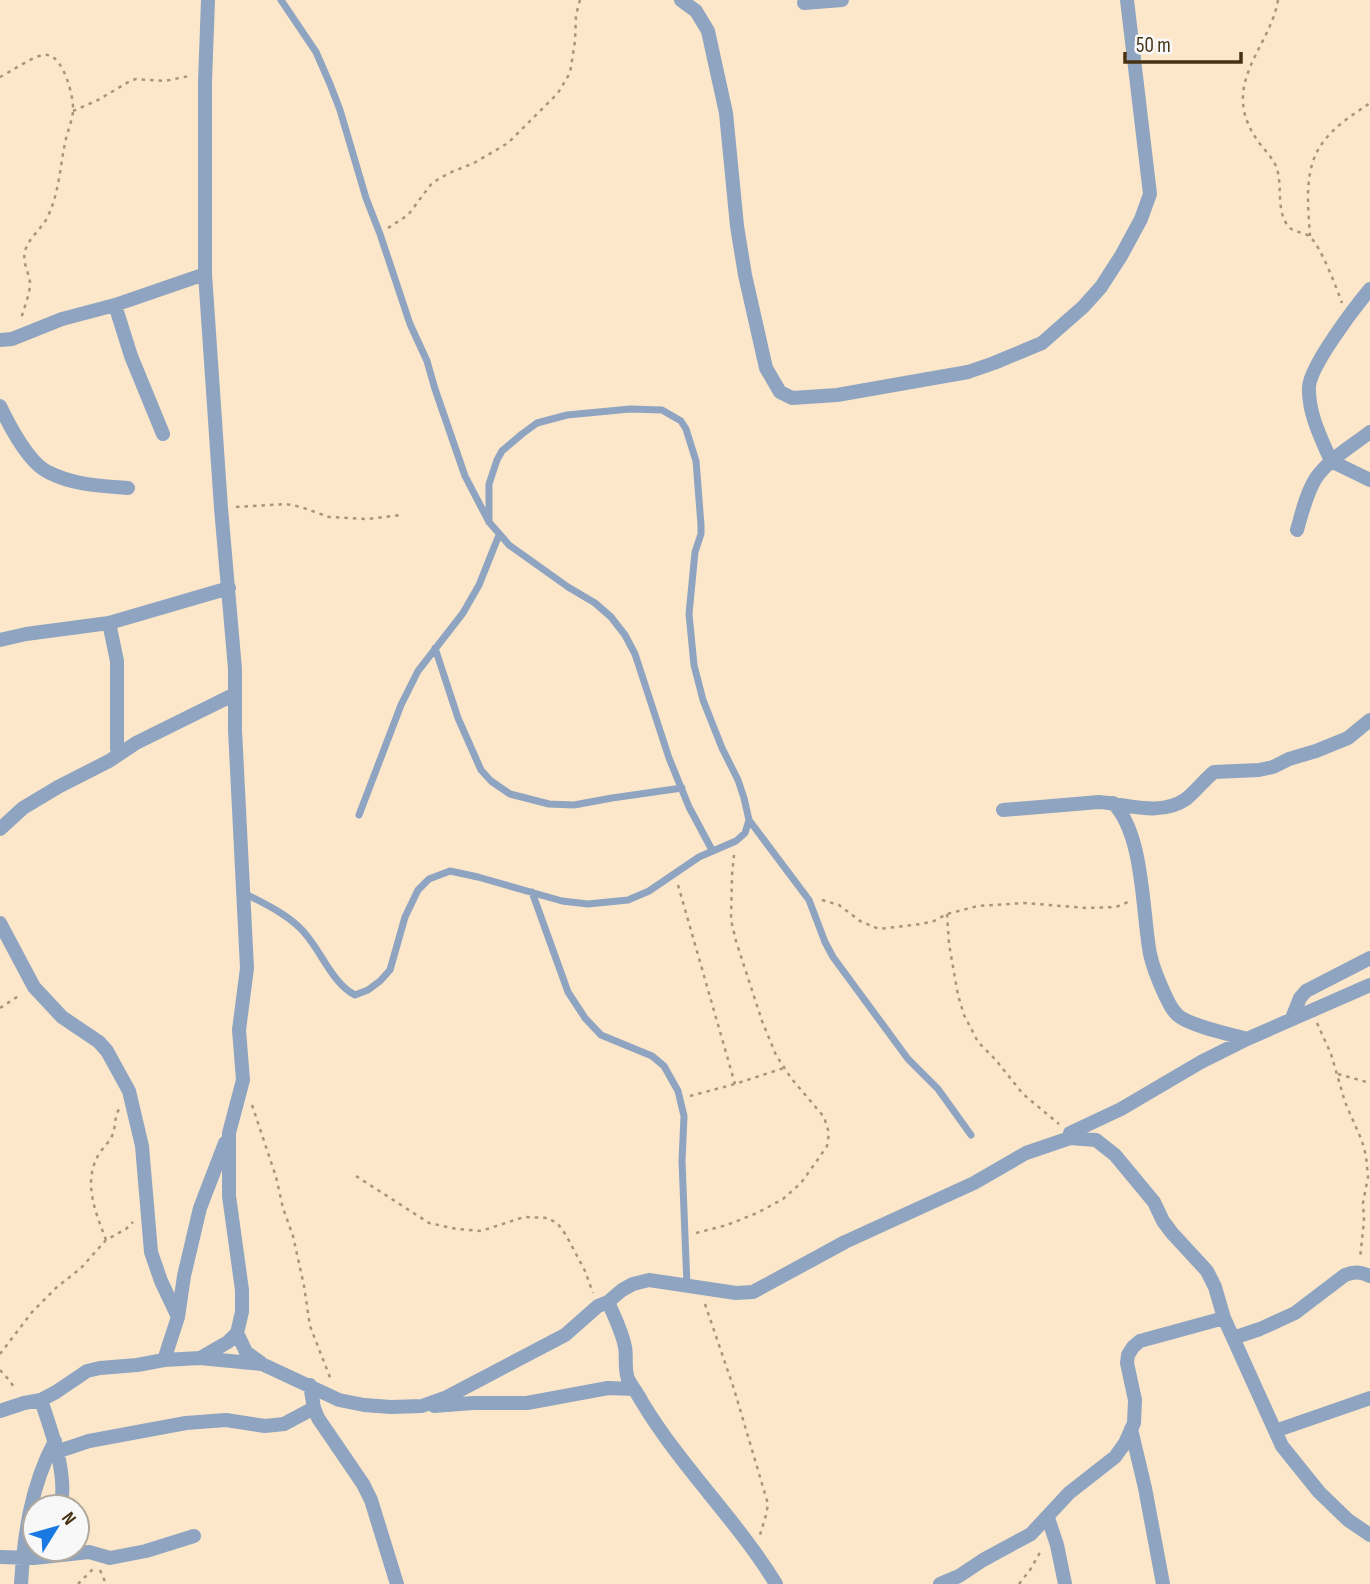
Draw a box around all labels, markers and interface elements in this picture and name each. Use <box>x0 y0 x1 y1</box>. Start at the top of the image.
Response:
scale bar <box>1125 21 1240 65</box>
text: 50 m <box>1136 33 1171 58</box>
north arrow <box>21 1493 91 1563</box>
text: N <box>56 1508 81 1530</box>

